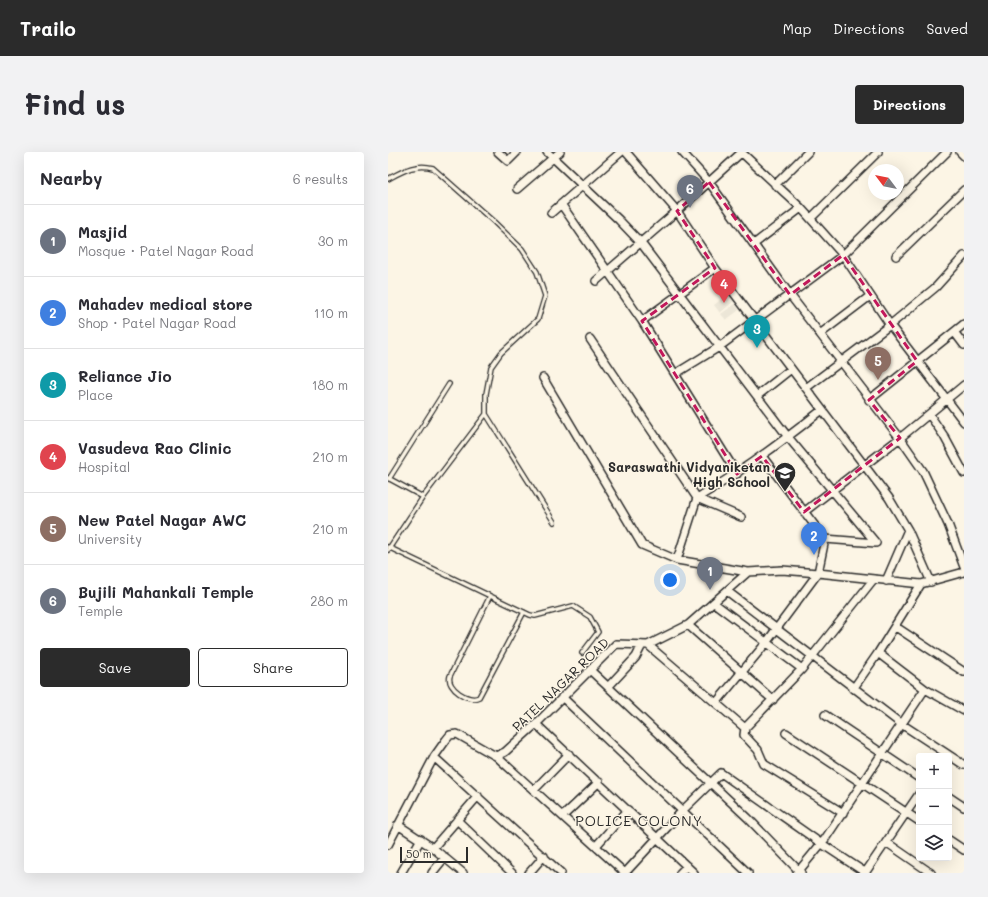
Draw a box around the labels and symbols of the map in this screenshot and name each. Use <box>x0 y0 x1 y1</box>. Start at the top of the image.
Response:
north arrow <box>868 164 904 200</box>
pin: 6 <box>677 175 703 208</box>
pin: 4 <box>711 270 737 303</box>
pin: 3 <box>744 315 770 348</box>
pin: 5 <box>865 347 891 380</box>
place label: Saraswathi Vidyaniketan High School <box>608 458 770 490</box>
school or university icon: Saraswathi Vidyaniketan High School <box>772 460 798 493</box>
pin: 2 <box>801 522 827 555</box>
pin: 1 <box>697 557 723 590</box>
your location <box>660 570 680 590</box>
street label: PATEL NAGAR ROAD <box>508 633 612 735</box>
district label: POLICE COLONY <box>575 811 703 830</box>
scale bar <box>400 845 468 864</box>

